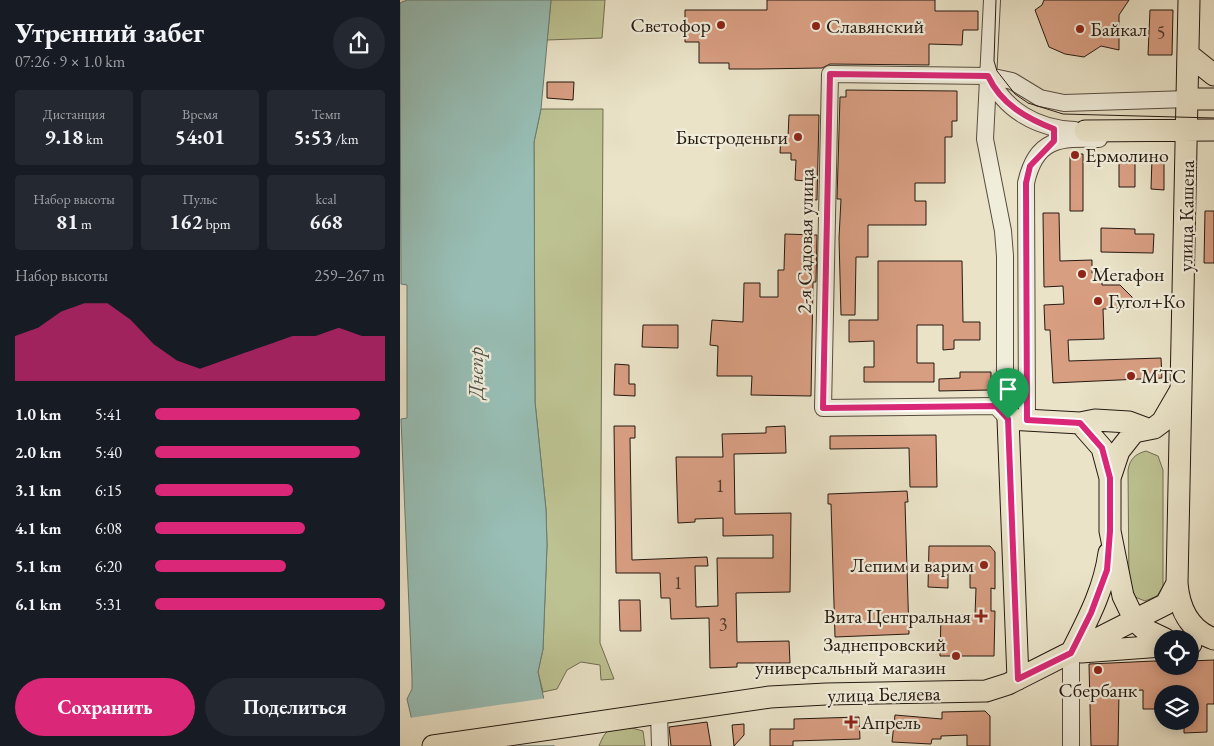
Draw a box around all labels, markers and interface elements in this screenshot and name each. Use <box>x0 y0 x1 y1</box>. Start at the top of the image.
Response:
place label: Светофор <box>630 12 711 38</box>
place label: Славянский <box>826 13 924 39</box>
text: Утренний забег <box>15 14 204 50</box>
place label: Байкал <box>1090 16 1148 42</box>
button: share <box>333 17 385 69</box>
marker: Светофор <box>715 19 727 31</box>
marker: Славянский <box>810 20 822 32</box>
house number: 5 <box>1157 21 1165 44</box>
marker: Байкал <box>1074 23 1086 35</box>
text: 07:26 · 9 × 1.0 km <box>15 51 125 72</box>
text: Дистанция <box>43 105 105 123</box>
text: Время <box>182 105 218 123</box>
text: Темп <box>311 105 341 123</box>
text: 9.18 <box>45 123 83 150</box>
text: 54:01 <box>175 123 225 150</box>
text: 5:53 <box>293 123 333 150</box>
place label: Быстроденьги <box>675 124 788 150</box>
text: km <box>83 130 103 148</box>
text: /km <box>333 130 359 148</box>
marker: Быстроденьги <box>792 131 804 143</box>
place label: Ермолино <box>1085 142 1169 168</box>
marker: Ермолино <box>1069 149 1081 161</box>
street label: улица Кашена <box>1172 160 1200 272</box>
street label: 2-я Садовая улица <box>791 168 819 314</box>
text: Набор высоты <box>33 190 115 208</box>
text: Пульс <box>182 190 218 208</box>
text: kcal <box>316 190 337 208</box>
text: 81 <box>56 208 78 235</box>
text: 162 <box>169 208 203 235</box>
text: 668 <box>309 208 343 235</box>
text: m <box>78 215 92 233</box>
text: bpm <box>203 215 231 233</box>
place label: Мегафон <box>1092 261 1165 287</box>
text: Набор высоты <box>15 265 108 286</box>
text: 259–267 m <box>314 265 385 286</box>
marker: Мегафон <box>1076 268 1088 280</box>
place label: Гугол+Ко <box>1108 288 1186 314</box>
marker: Гугол+Ко <box>1092 295 1104 307</box>
water label: Днепр <box>462 346 489 401</box>
place label: МТС <box>1141 363 1186 389</box>
pin <box>987 368 1029 419</box>
marker: МТС <box>1125 370 1137 382</box>
icon: arrive <box>994 375 1022 403</box>
text: 1.0 km <box>15 404 61 425</box>
text: 5:41 <box>95 404 122 425</box>
text: 2.0 km <box>15 442 61 463</box>
text: 5:40 <box>95 442 122 463</box>
house number: 1 <box>716 474 724 497</box>
text: 3.1 km <box>15 480 61 501</box>
text: 6:15 <box>95 480 122 501</box>
text: 4.1 km <box>15 518 61 539</box>
text: 6:08 <box>95 518 122 539</box>
place label: Лепим и варим <box>850 552 974 578</box>
text: 5.1 km <box>15 556 61 577</box>
text: 6:20 <box>95 556 122 577</box>
marker: Лепим и варим <box>978 559 990 571</box>
house number: 1 <box>674 571 682 594</box>
text: 6.1 km <box>15 594 61 615</box>
text: 5:31 <box>95 594 122 615</box>
place label: Вита Центральная <box>824 603 971 629</box>
marker: Вита Центральная <box>975 610 987 622</box>
house number: 3 <box>719 613 727 636</box>
map controls <box>1154 630 1199 730</box>
button: locate <box>1154 630 1199 675</box>
place label: Заднепровский универсальный магазин <box>755 631 946 680</box>
marker: Заднепровский универсальный магазин <box>950 650 962 662</box>
marker: Сбербанк <box>1092 664 1104 676</box>
place label: Сбербанк <box>1059 677 1138 703</box>
button: Сохранить <box>15 678 195 736</box>
button: Поделиться <box>205 678 385 736</box>
street label: улица Беляева <box>827 680 941 708</box>
button: layers <box>1154 685 1199 730</box>
place label: Апрель <box>860 709 921 735</box>
marker: Апрель <box>845 716 857 728</box>

